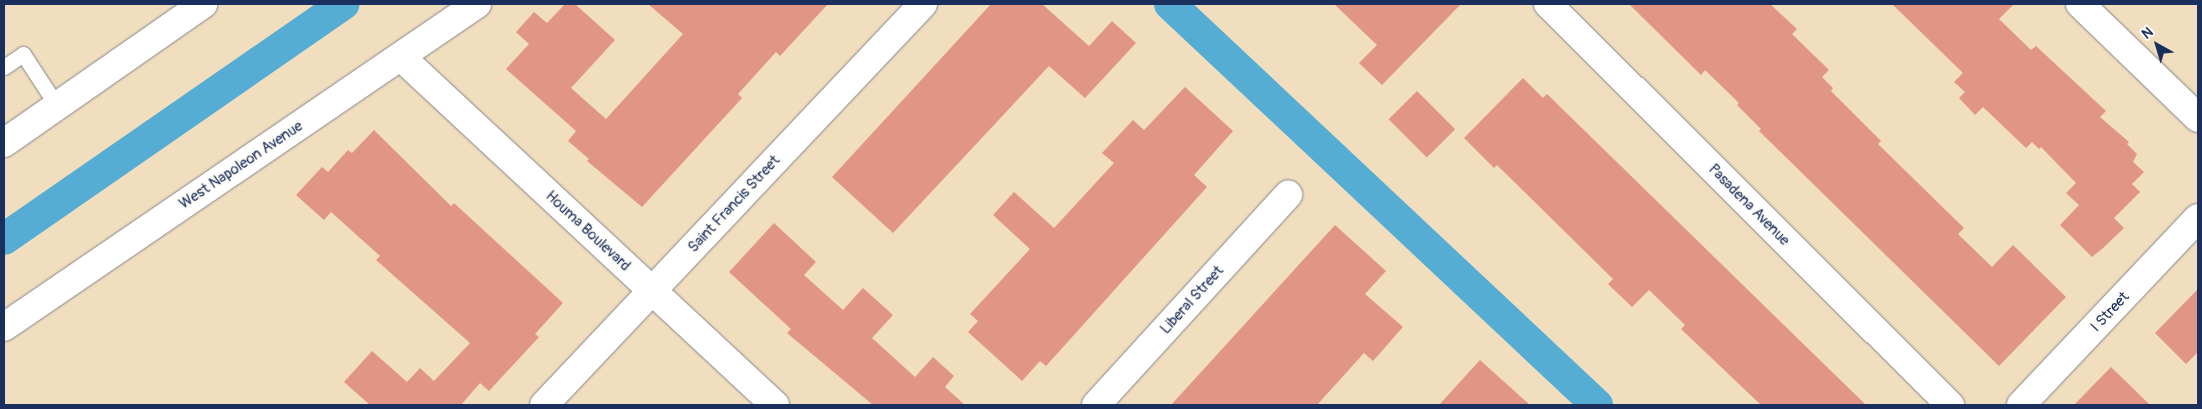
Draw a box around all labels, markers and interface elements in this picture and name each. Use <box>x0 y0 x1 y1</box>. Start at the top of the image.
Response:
north arrow <box>2132 20 2182 70</box>
text: N <box>2138 23 2156 43</box>
street label: West Napoleon Avenue <box>176 117 306 213</box>
street label: Saint Francis Street <box>684 152 784 256</box>
street label: Pasadena Avenue <box>1705 161 1793 249</box>
street label: Houma Boulevard <box>542 187 634 275</box>
street label: Liberal Street <box>1157 262 1227 338</box>
street label: I Street <box>2087 288 2133 336</box>

